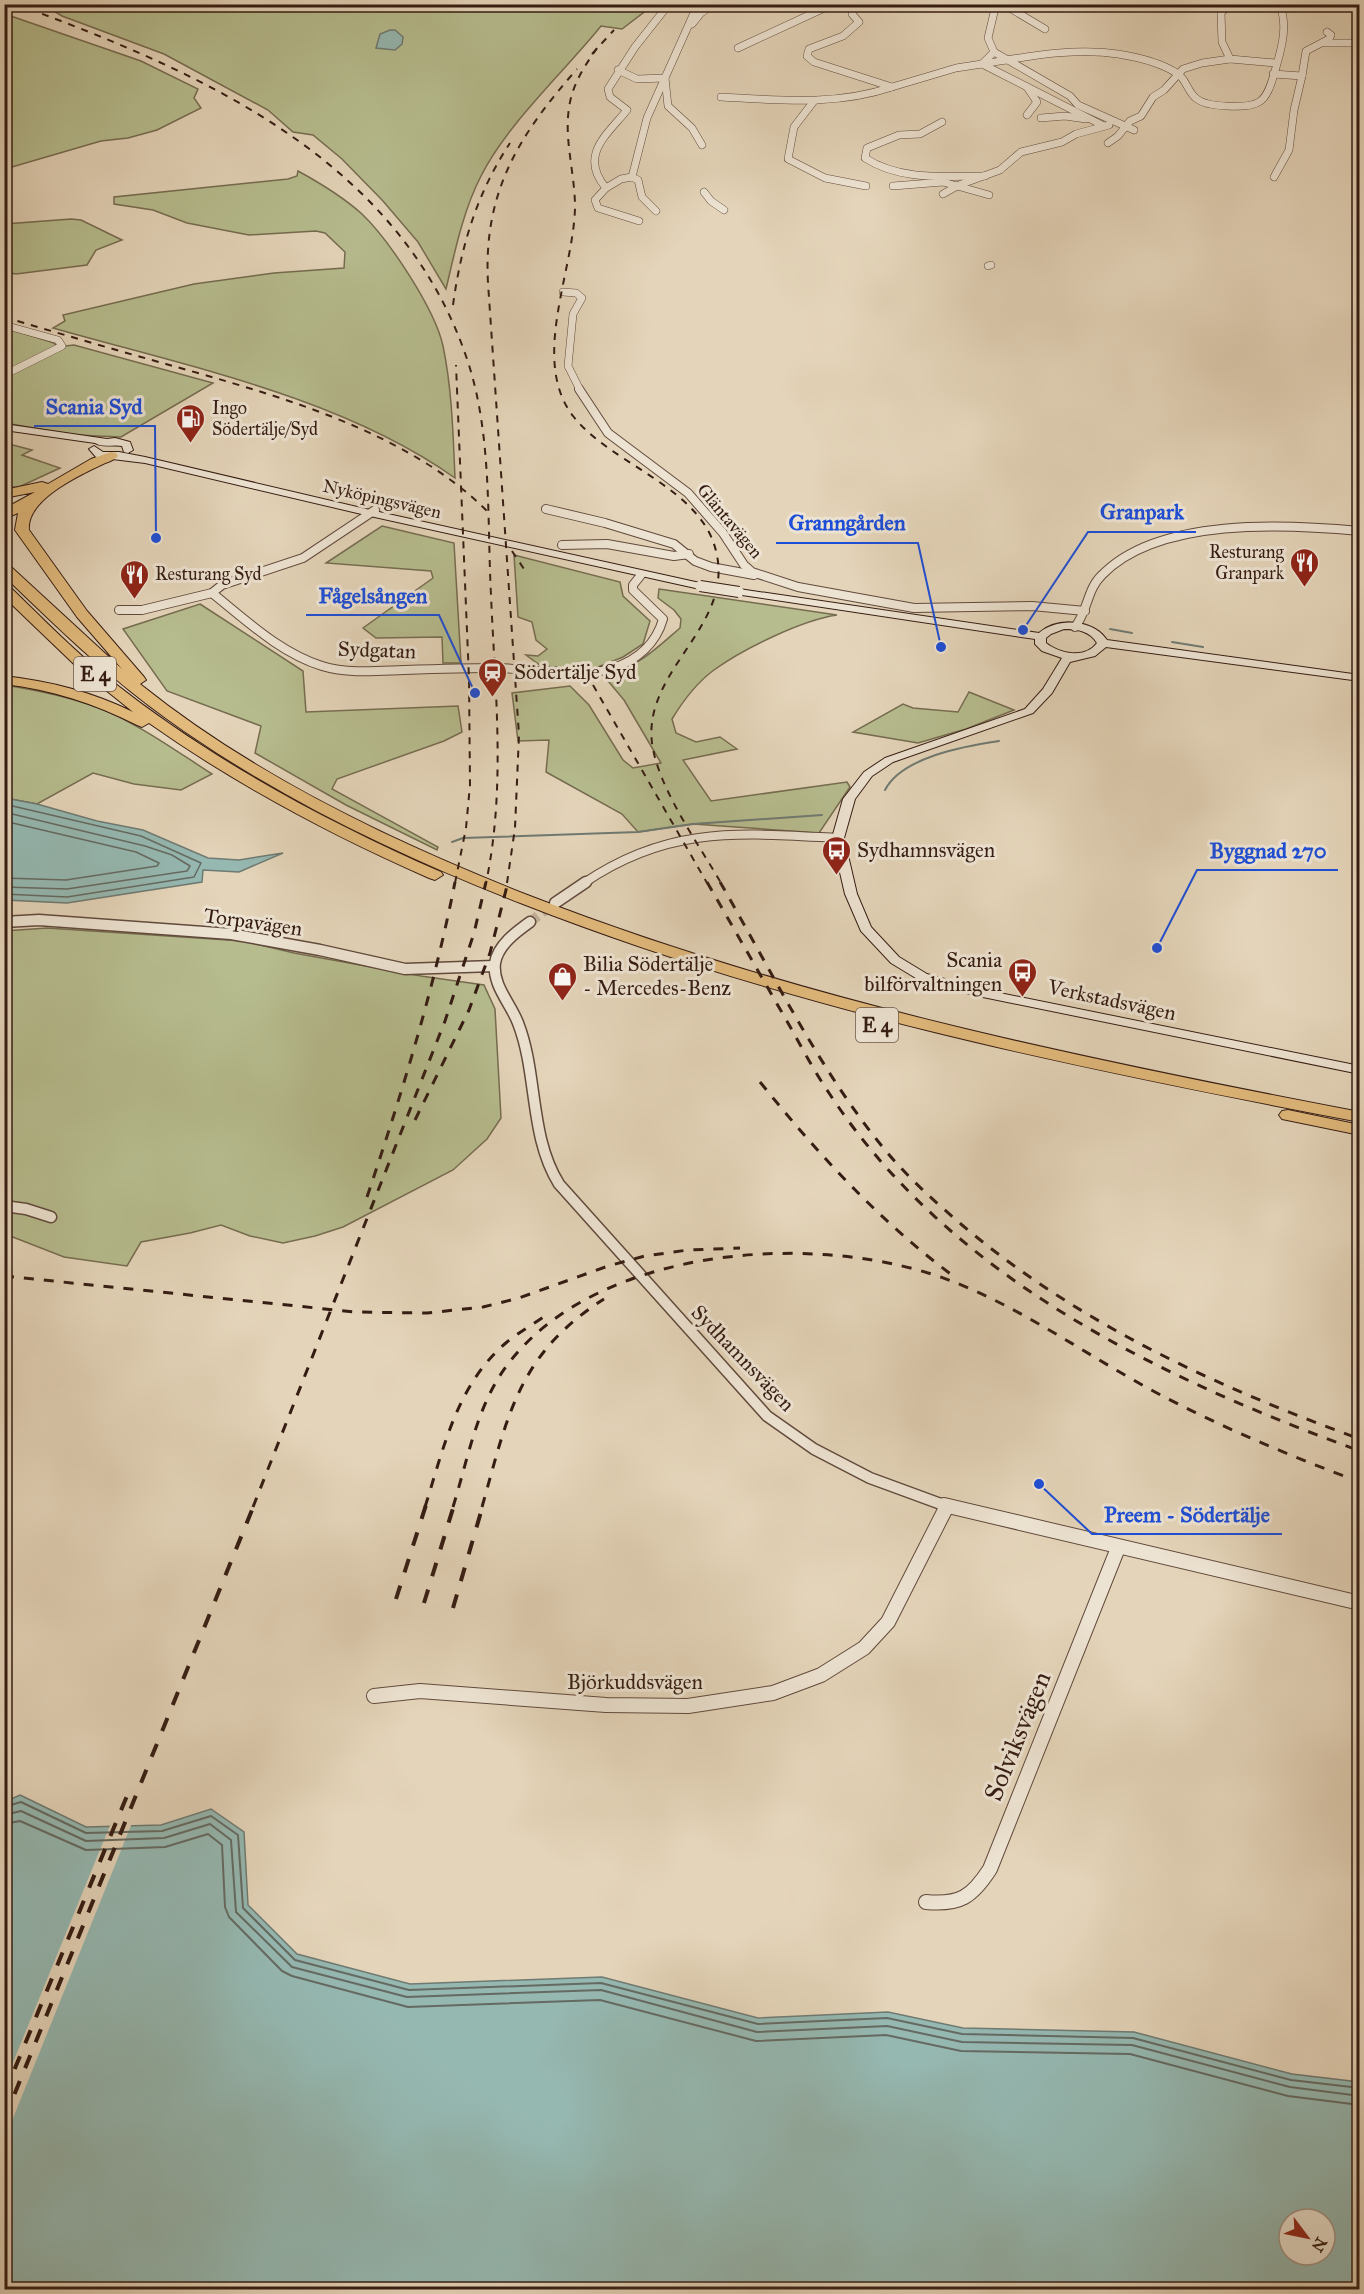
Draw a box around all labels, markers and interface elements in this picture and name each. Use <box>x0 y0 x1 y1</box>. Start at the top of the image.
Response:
callout: Scania Syd <box>34 386 155 426</box>
text: Scania Syd <box>46 393 143 420</box>
place label: Ingo Södertälje/Syd <box>212 397 318 440</box>
fuel station icon: Ingo Södertälje/Syd <box>175 402 207 444</box>
street label: Nyköpingsvägen <box>320 475 444 524</box>
street label: Gläntavägen <box>692 479 768 564</box>
callout: Granpark <box>1088 492 1196 532</box>
text: Granpark <box>1100 498 1185 525</box>
callout: Granngården <box>776 503 918 543</box>
text: Granngården <box>788 509 906 536</box>
place label: Resturang Granpark <box>1209 541 1285 584</box>
restaurant icon: Resturang Granpark <box>1289 546 1321 588</box>
restaurant icon: Resturang Syd <box>118 558 150 600</box>
place label: Resturang Syd <box>155 563 261 586</box>
callout: Fågelsången <box>306 575 439 615</box>
text: Fågelsången <box>318 582 428 609</box>
street label: Sydgatan <box>337 636 417 664</box>
station icon: Södertälje Syd <box>477 656 509 698</box>
road number: E 4 <box>74 657 116 691</box>
place label: Södertälje Syd <box>514 659 637 685</box>
callout: Byggnad 270 <box>1197 830 1338 870</box>
bus stop icon: Sydhamnsvägen <box>820 834 852 876</box>
place label: Sydhamnsvägen <box>857 837 995 863</box>
text: Byggnad 270 <box>1209 837 1327 864</box>
street label: Torpavägen <box>202 902 304 942</box>
place label: Scania bilförvaltningen <box>864 947 1002 997</box>
place label: Bilia Södertälje - Mercedes-Benz <box>583 951 731 1001</box>
bus stop icon: Scania bilförvaltningen <box>1007 956 1039 998</box>
shop icon: Bilia Södertälje - Mercedes-Benz <box>546 960 578 1002</box>
street label: Verkstadsvägen <box>1045 974 1178 1026</box>
road number: E 4 <box>856 1008 898 1042</box>
street label: Sydhamnsvägen <box>686 1299 800 1417</box>
callout: Preem - Södertälje <box>1092 1494 1282 1534</box>
text: Preem - Södertälje <box>1104 1501 1270 1528</box>
street label: Solviksvägen <box>977 1667 1057 1805</box>
street label: Björkuddsvägen <box>567 1669 703 1695</box>
north arrow <box>1277 2207 1337 2267</box>
text: N <box>1307 2234 1331 2256</box>

